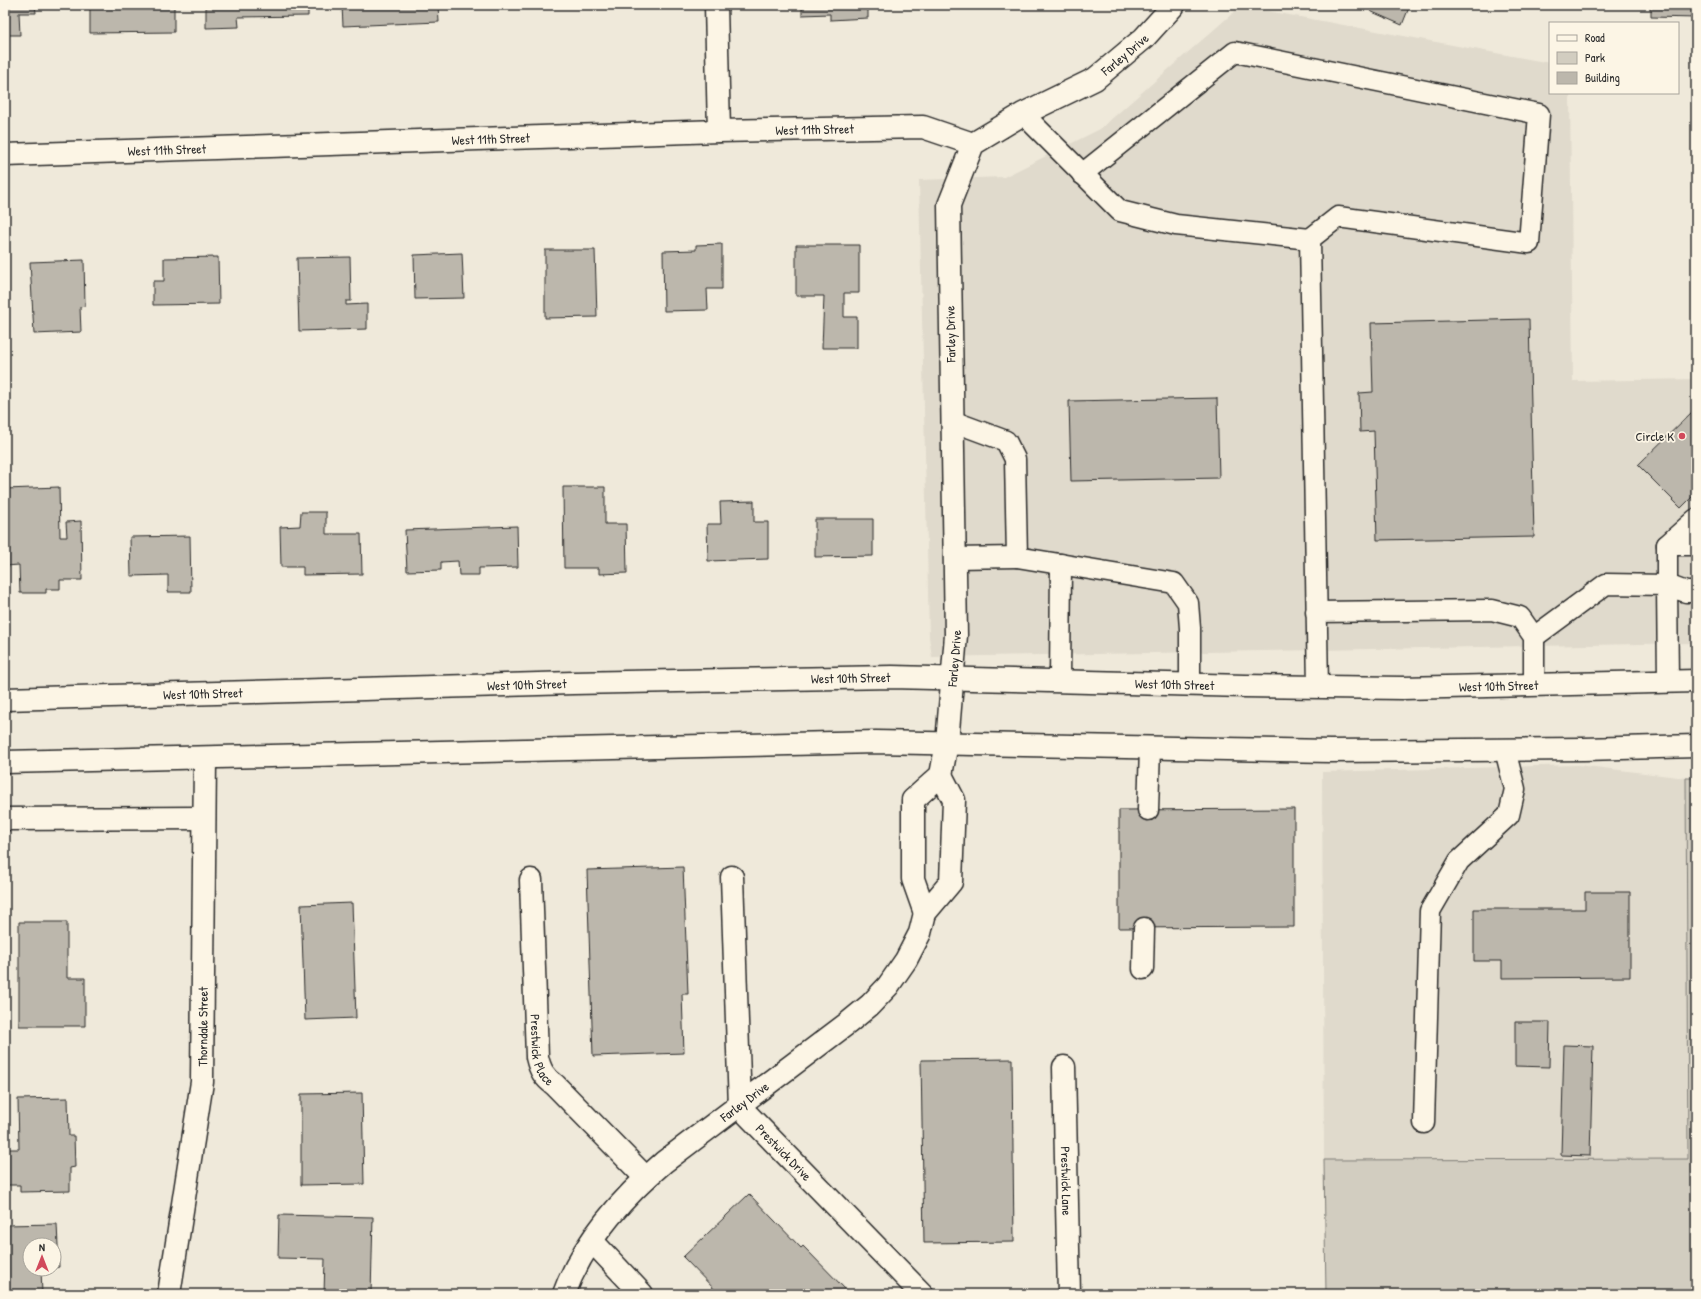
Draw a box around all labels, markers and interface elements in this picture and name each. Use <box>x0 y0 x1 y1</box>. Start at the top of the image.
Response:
legend <box>1549 22 1679 94</box>
text: Road <box>1585 29 1605 46</box>
street label: Farley Drive <box>1096 30 1153 80</box>
text: Park <box>1585 49 1605 66</box>
text: Building <box>1585 69 1620 86</box>
street label: West 11th Street <box>775 119 854 139</box>
street label: West 11th Street <box>451 128 531 149</box>
street label: West 11th Street <box>127 139 207 160</box>
street label: Farley Drive <box>941 306 960 363</box>
place label: Circle K <box>1635 427 1674 445</box>
marker: Circle K <box>1677 431 1687 441</box>
street label: Farley Drive <box>943 630 965 688</box>
street label: West 10th Street <box>811 668 891 688</box>
street label: West 10th Street <box>487 674 567 694</box>
street label: West 10th Street <box>1135 674 1215 694</box>
street label: West 10th Street <box>1459 676 1539 696</box>
street label: West 10th Street <box>163 683 243 704</box>
street label: Thorndale Street <box>193 986 212 1067</box>
street label: Prestwick Place <box>527 1014 558 1089</box>
street label: Farley Drive <box>715 1077 772 1126</box>
street label: Prestwick Drive <box>752 1120 816 1184</box>
street label: Prestwick Lane <box>1057 1146 1076 1216</box>
north arrow <box>22 1237 62 1277</box>
text: N <box>39 1240 45 1254</box>

